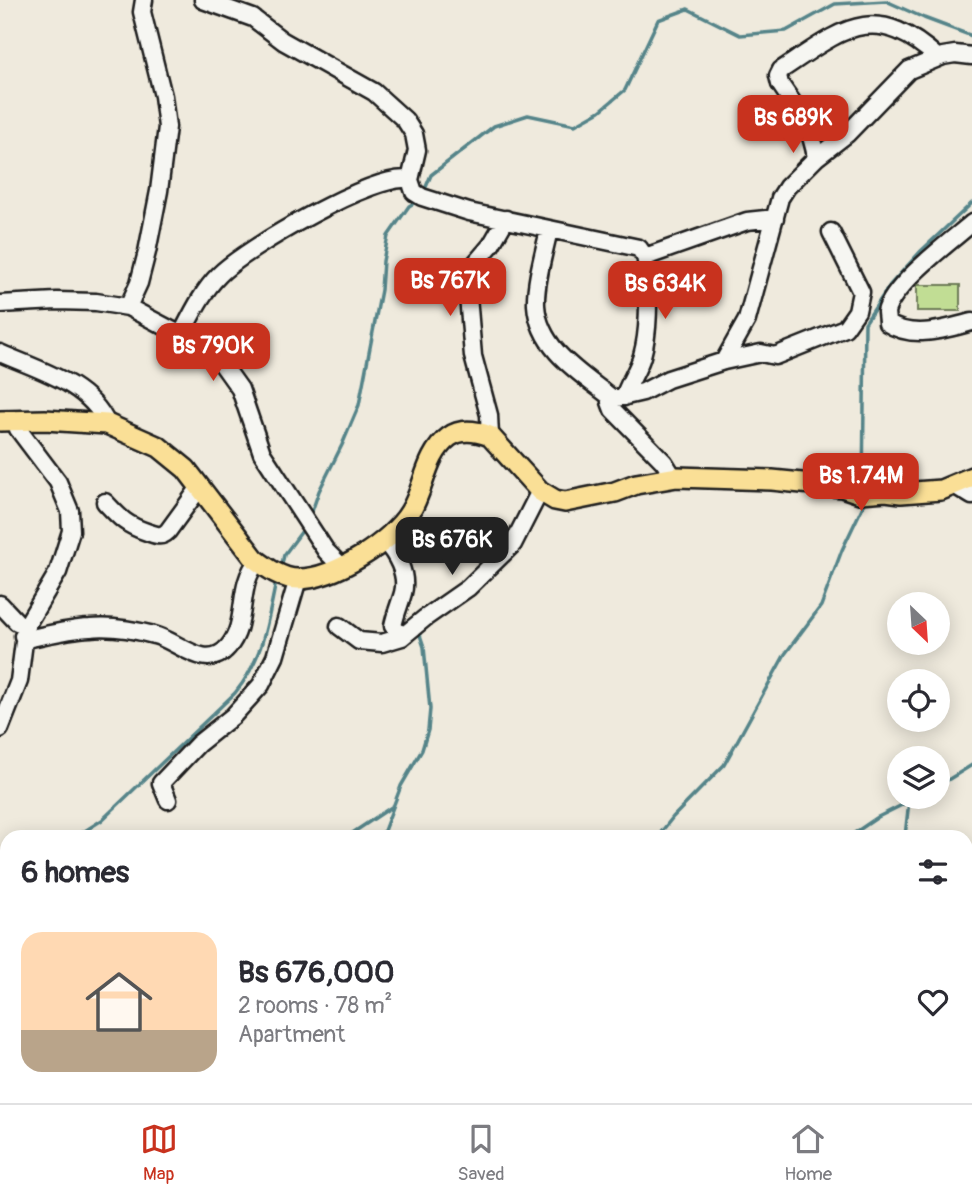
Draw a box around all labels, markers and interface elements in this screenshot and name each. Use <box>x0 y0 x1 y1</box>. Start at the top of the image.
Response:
pin: Bs 689K <box>728 96 858 155</box>
text: Bs 689K <box>754 103 832 132</box>
pin: Bs 767K <box>385 258 515 318</box>
pin: Bs 634K <box>600 262 730 321</box>
text: Bs 767K <box>410 266 490 295</box>
text: Bs 634K <box>624 269 706 298</box>
pin: Bs 790K <box>148 324 278 383</box>
text: Bs 790K <box>172 331 254 360</box>
pin: Bs 1.74M <box>789 454 933 513</box>
text: Bs 1.74M <box>819 461 903 490</box>
pin: Bs 676K <box>387 518 517 577</box>
text: Bs 676K <box>412 525 492 554</box>
north arrow <box>887 592 950 654</box>
map controls <box>887 592 950 809</box>
button: locate <box>887 669 950 732</box>
button: layers <box>887 746 950 809</box>
icon: filters <box>914 853 952 891</box>
text: 6 homes <box>21 854 129 891</box>
text: Bs 676,000 <box>238 954 394 991</box>
icon: home <box>77 960 161 1044</box>
icon: heart <box>914 983 952 1021</box>
text: 2 rooms · 78 m² <box>238 991 392 1020</box>
text: Apartment <box>238 1020 345 1049</box>
tab: Map <box>140 1120 178 1186</box>
tab: Saved <box>457 1120 505 1186</box>
tab: Home <box>784 1120 832 1186</box>

